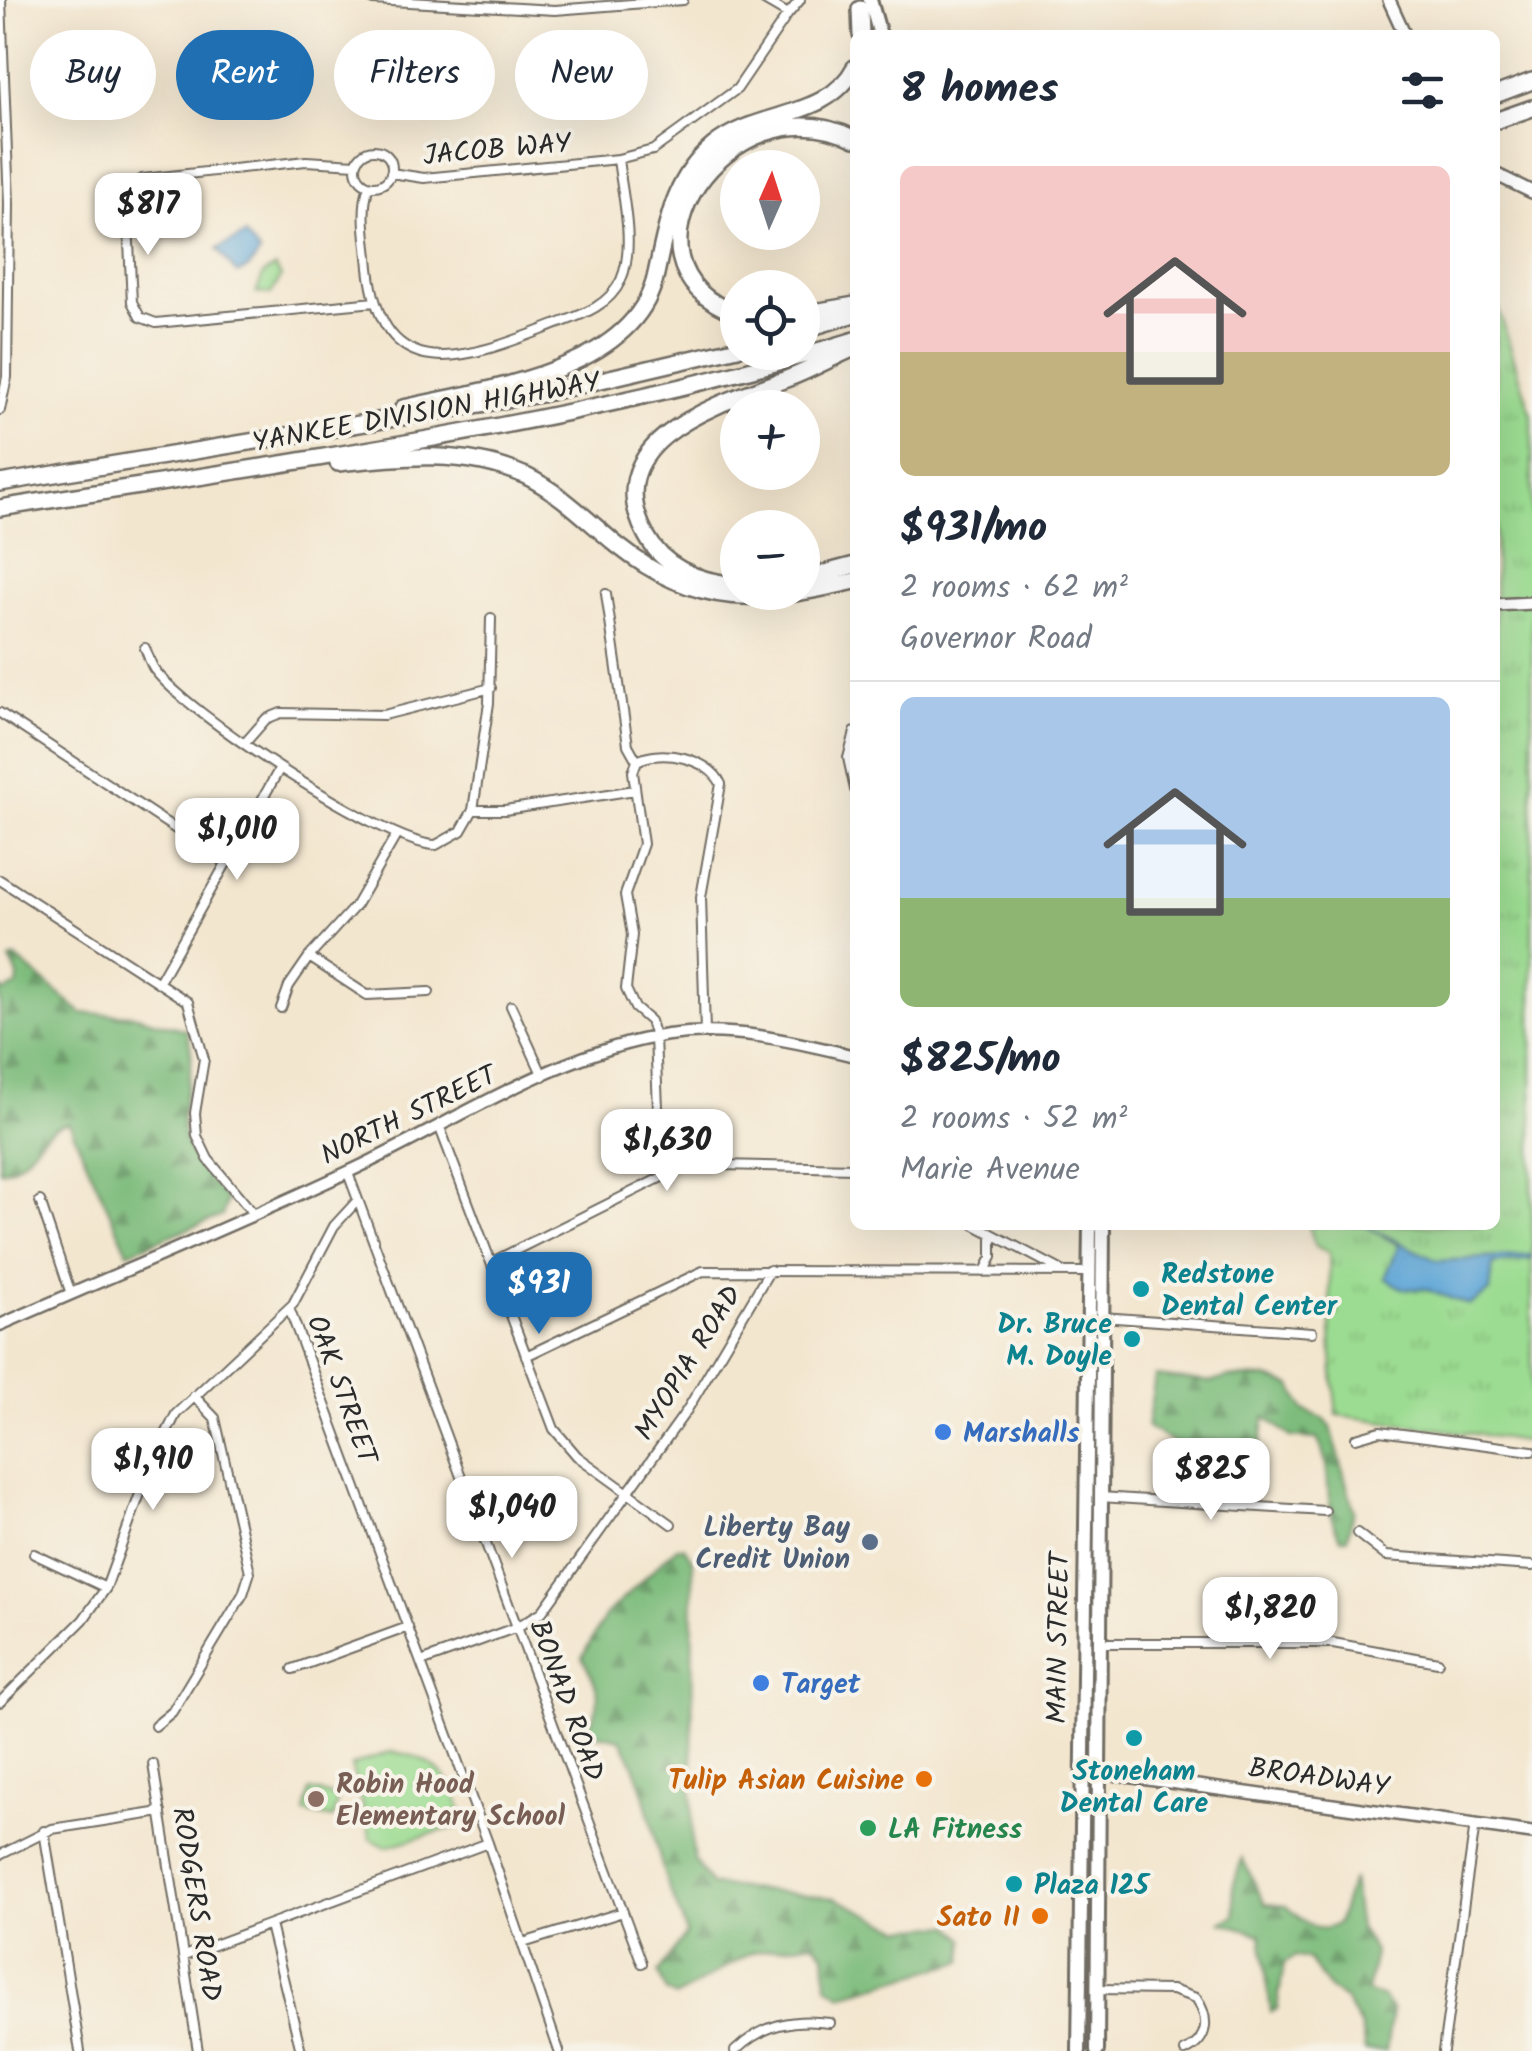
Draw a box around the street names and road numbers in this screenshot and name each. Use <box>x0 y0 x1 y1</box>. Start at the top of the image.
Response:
street label: JACOB WAY <box>421 122 574 179</box>
street label: YANKEE DIVISION HIGHWAY <box>249 361 605 466</box>
street label: NORTH STREET <box>313 1053 507 1178</box>
street label: MYOPIA ROAD <box>623 1277 755 1450</box>
street label: OAK STREET <box>293 1309 389 1473</box>
street label: MAIN STREET <box>1036 1550 1084 1724</box>
street label: BONAD ROAD <box>516 1614 616 1788</box>
street label: BROADWAY <box>1245 1746 1393 1811</box>
street label: RODGERS ROAD <box>158 1804 233 2005</box>

